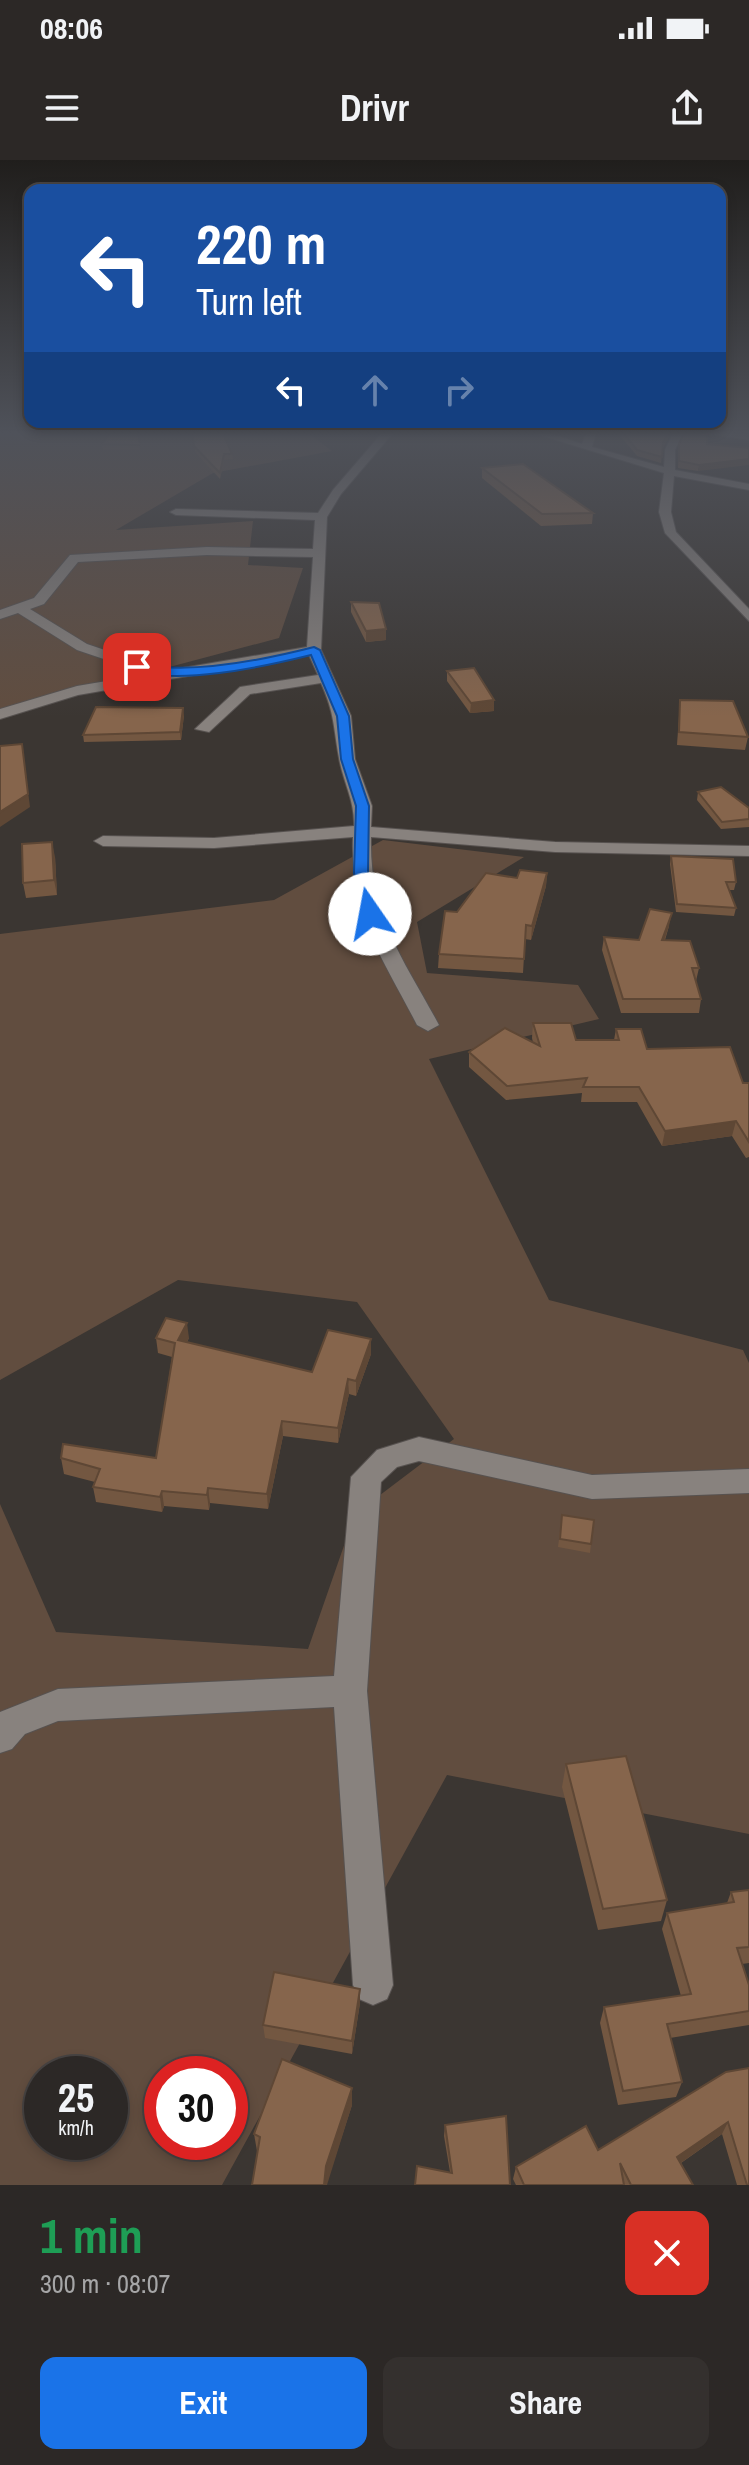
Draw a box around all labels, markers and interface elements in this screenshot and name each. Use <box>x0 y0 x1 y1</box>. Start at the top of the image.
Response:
text: 08:06 <box>40 8 103 48</box>
text: Drivr <box>340 84 409 132</box>
icon: menu <box>40 86 84 130</box>
icon: share <box>665 86 709 130</box>
text: 220 m <box>196 206 326 281</box>
icon: left <box>64 216 168 320</box>
text: Turn left <box>196 278 302 326</box>
icon: left <box>269 368 313 412</box>
icon: ahead <box>353 368 397 412</box>
icon: right <box>437 368 481 412</box>
pin <box>103 633 171 701</box>
icon: arrive <box>115 645 159 689</box>
position arrow <box>328 872 412 956</box>
speed limit sign: 30 <box>144 2056 248 2160</box>
text: 25 <box>58 2071 94 2124</box>
text: km/h <box>58 2114 94 2141</box>
text: 1 min <box>40 2203 143 2268</box>
button: close <box>625 2211 709 2295</box>
text: 300 m · 08:07 <box>40 2266 170 2301</box>
button: Exit <box>40 2357 367 2449</box>
button: Share <box>383 2357 709 2449</box>

